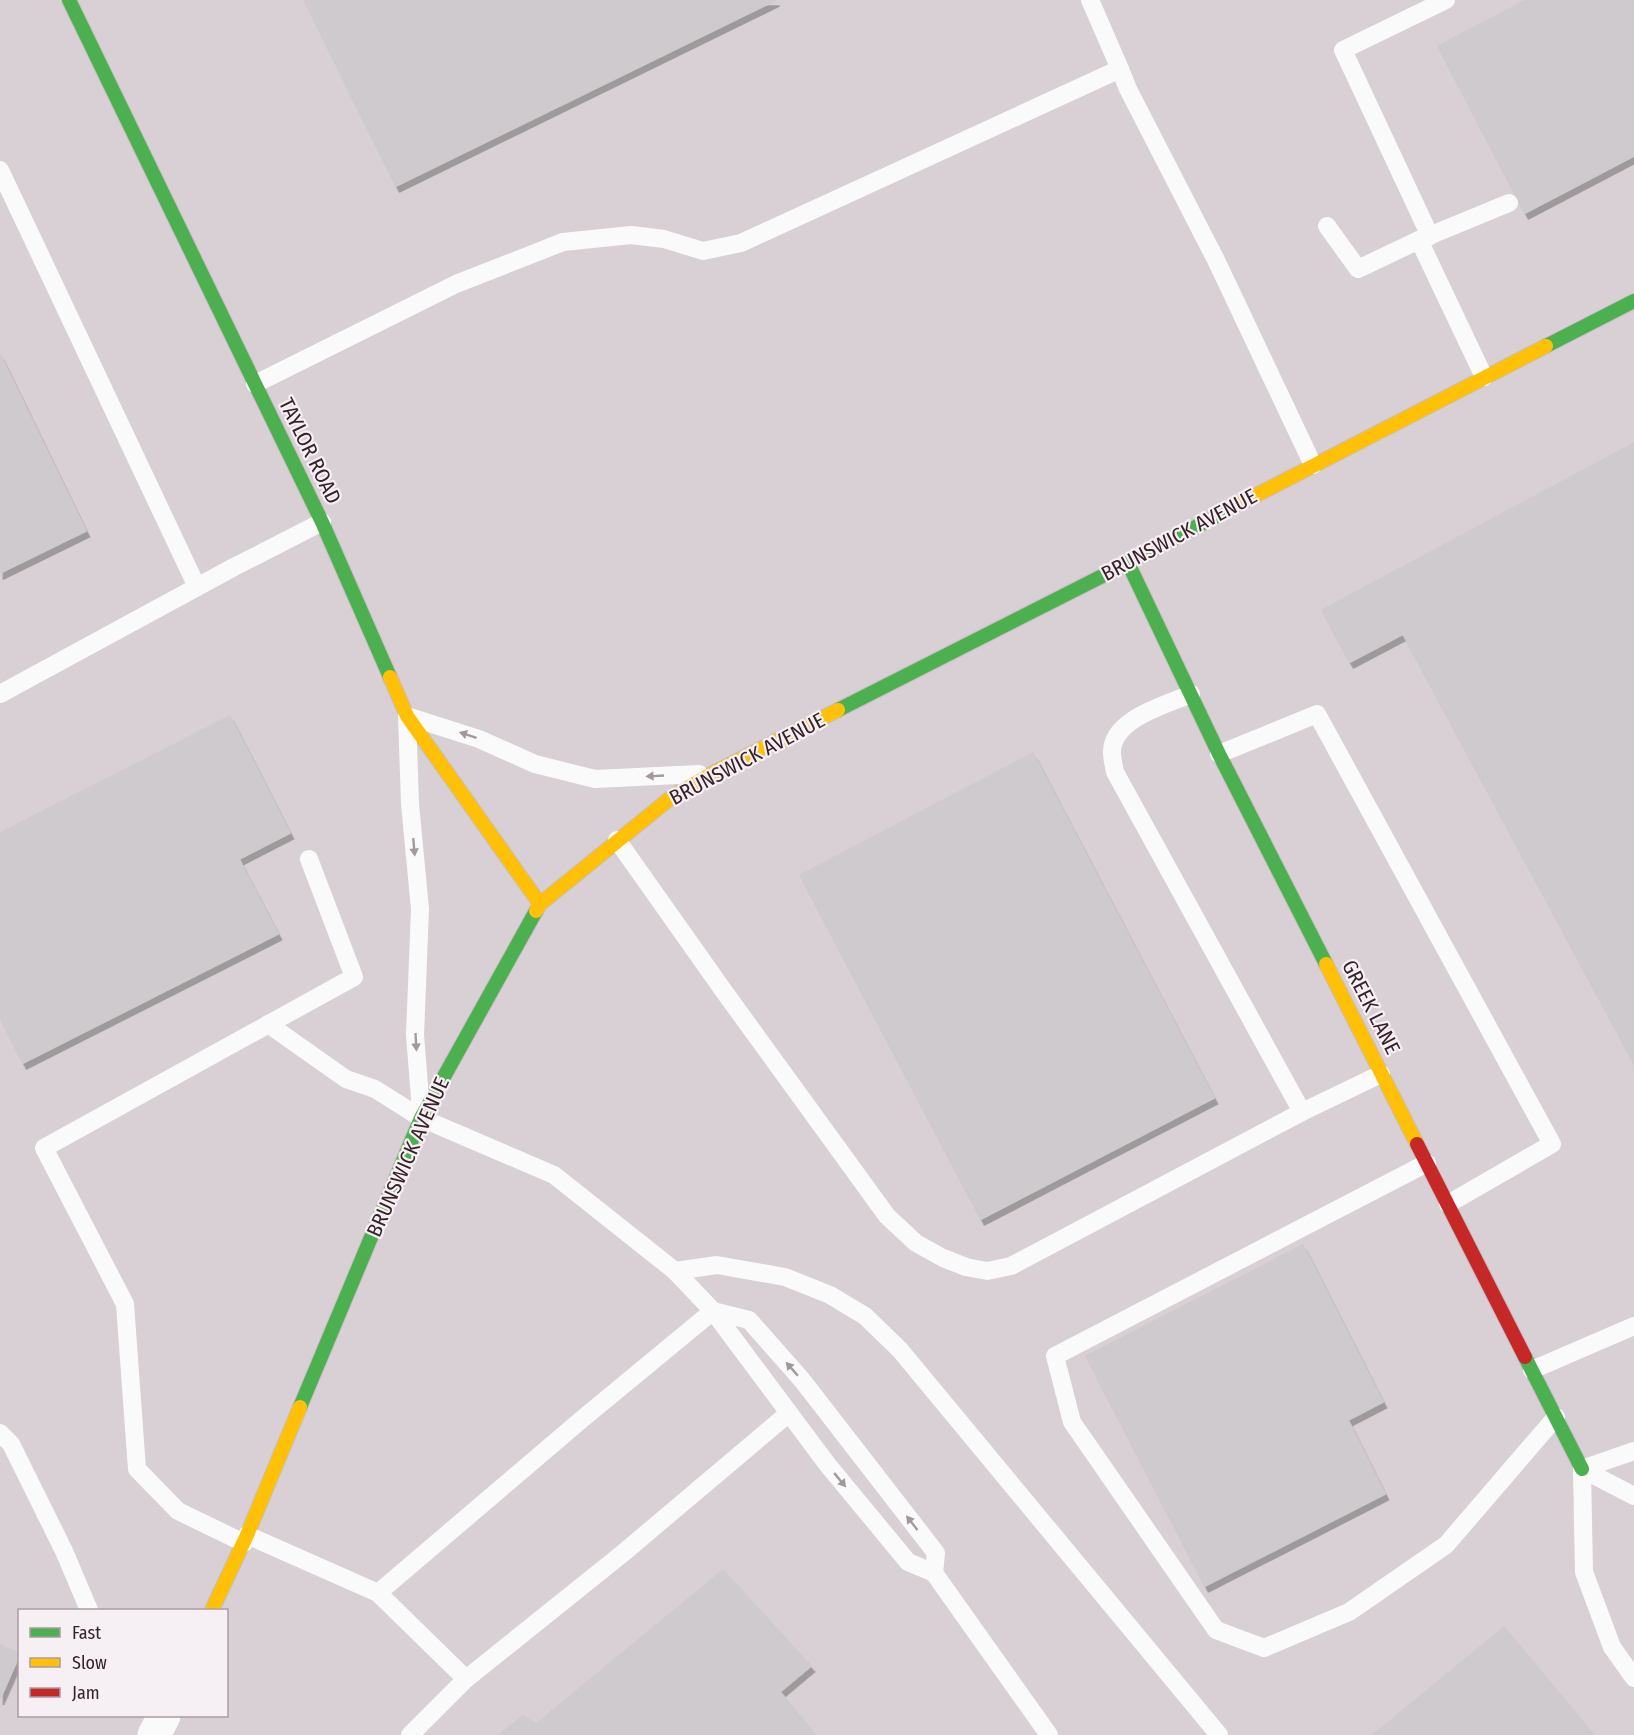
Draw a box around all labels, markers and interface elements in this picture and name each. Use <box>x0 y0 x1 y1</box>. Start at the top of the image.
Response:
street label: TAYLOR ROAD <box>273 394 347 508</box>
street label: BRUNSWICK AVENUE <box>1097 483 1261 587</box>
street label: BRUNSWICK AVENUE <box>665 707 829 811</box>
one-way arrow <box>459 730 477 740</box>
one-way arrow <box>645 772 664 781</box>
one-way arrow <box>410 838 419 857</box>
street label: GREEK LANE <box>1336 956 1406 1059</box>
one-way arrow <box>411 1032 420 1051</box>
street label: BRUNSWICK AVENUE <box>361 1073 455 1241</box>
one-way arrow <box>786 1362 799 1377</box>
one-way arrow <box>834 1472 847 1488</box>
one-way arrow <box>907 1515 919 1530</box>
legend <box>18 1609 228 1717</box>
text: Fast <box>72 1622 101 1644</box>
text: Slow <box>72 1652 107 1674</box>
text: Jam <box>72 1682 100 1704</box>

